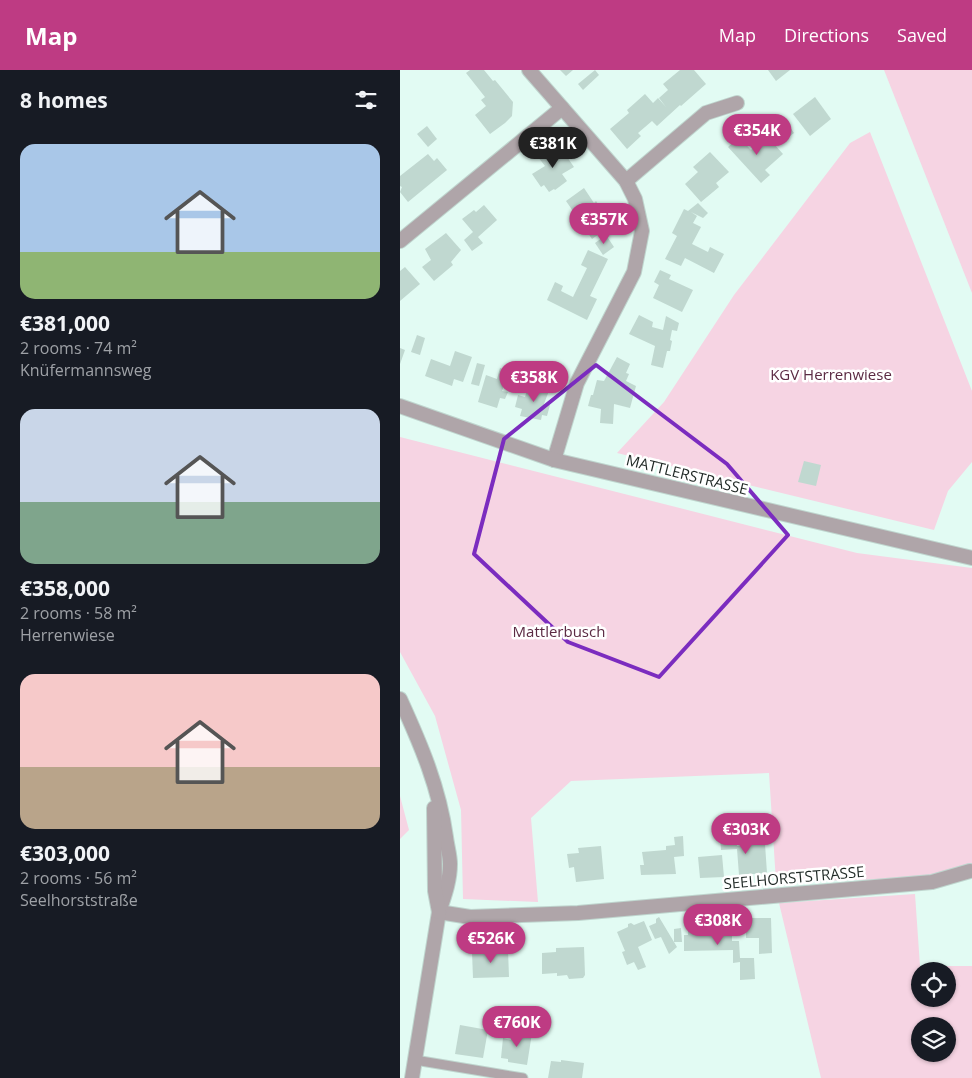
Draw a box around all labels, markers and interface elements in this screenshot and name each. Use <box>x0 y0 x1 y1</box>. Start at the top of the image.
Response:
text: Map <box>25 19 77 52</box>
text: Map <box>719 23 756 47</box>
text: Directions <box>784 23 869 47</box>
text: Saved <box>897 23 947 47</box>
text: 8 homes <box>20 86 108 114</box>
icon: filters <box>352 86 380 114</box>
pin: €354K <box>722 114 792 156</box>
text: €354K <box>733 119 781 141</box>
pin: €381K <box>518 126 588 169</box>
text: €381K <box>529 132 577 154</box>
icon: home <box>155 177 245 267</box>
pin: €357K <box>569 202 639 245</box>
text: €357K <box>580 208 628 230</box>
text: €381,000 <box>20 309 110 337</box>
text: 2 rooms · 74 m² <box>20 337 137 359</box>
text: Knüfermannsweg <box>20 359 151 381</box>
pin: €358K <box>499 360 569 403</box>
park label: KGV Herrenwiese <box>770 364 892 384</box>
text: €358K <box>510 366 558 388</box>
icon: home <box>155 442 245 532</box>
street label: MATTLERSTRASSE <box>624 449 750 499</box>
text: €358,000 <box>20 574 110 602</box>
text: 2 rooms · 58 m² <box>20 602 137 624</box>
park label: Mattlerbusch <box>513 621 605 641</box>
text: Herrenwiese <box>20 624 115 646</box>
icon: home <box>155 707 245 797</box>
pin: €303K <box>711 812 781 855</box>
text: €303K <box>722 818 770 840</box>
text: €303,000 <box>20 839 110 867</box>
street label: SEELHORSTSTRASSE <box>723 861 865 893</box>
text: 2 rooms · 56 m² <box>20 867 137 889</box>
text: Seelhorststraße <box>20 889 138 911</box>
pin: €308K <box>683 904 753 946</box>
text: €308K <box>694 909 742 931</box>
pin: €526K <box>456 922 526 964</box>
text: €526K <box>467 927 515 949</box>
map controls <box>911 962 956 1062</box>
button: locate <box>911 962 956 1007</box>
pin: €760K <box>482 1006 552 1048</box>
text: €760K <box>493 1011 541 1033</box>
button: layers <box>911 1017 956 1062</box>

